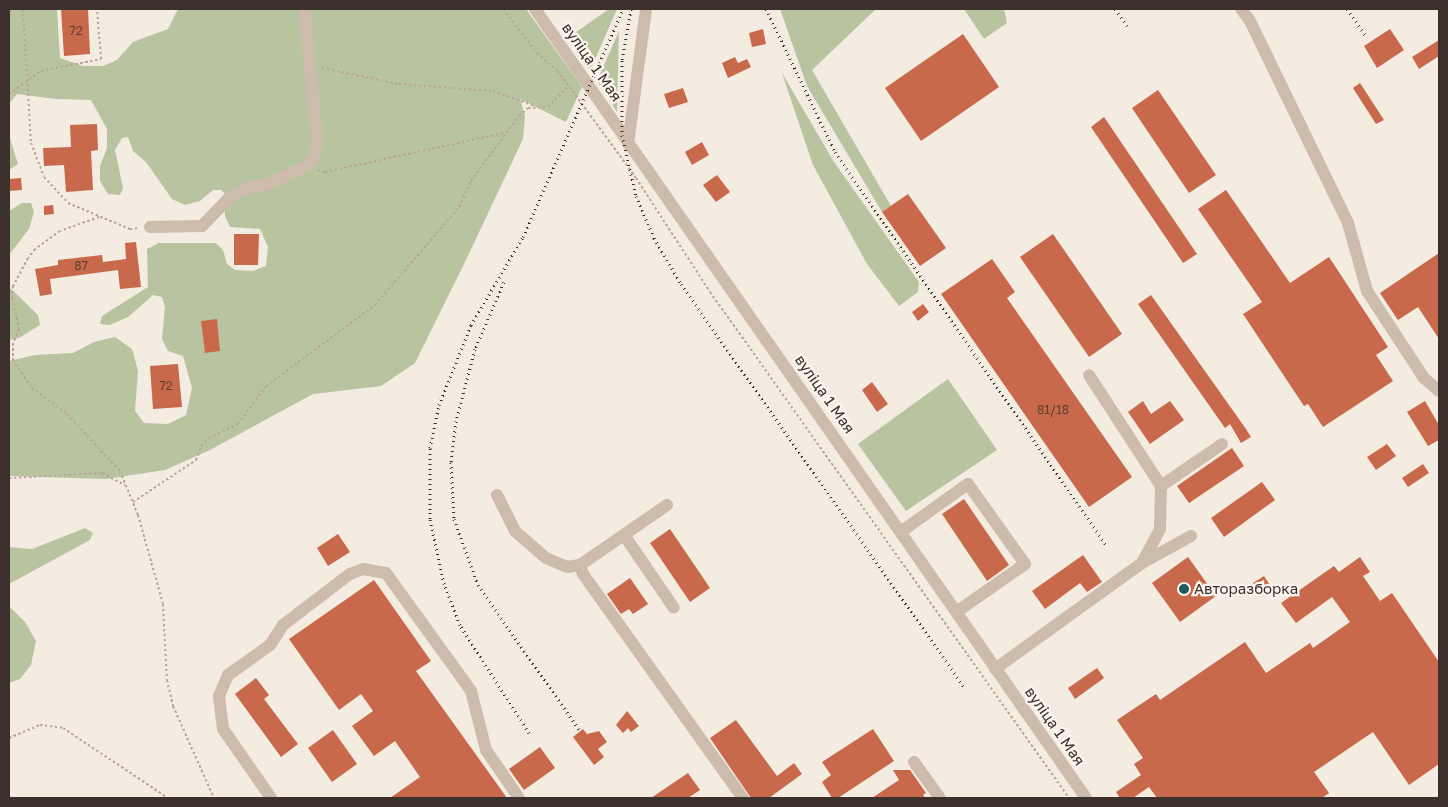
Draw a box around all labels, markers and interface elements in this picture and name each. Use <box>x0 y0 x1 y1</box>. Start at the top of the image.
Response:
street label: вуліца 1 Мая <box>558 19 626 105</box>
house number: 72 <box>69 24 83 38</box>
house number: 87 <box>74 259 88 273</box>
street label: вуліца 1 Мая <box>791 351 859 437</box>
house number: 72 <box>159 379 173 393</box>
house number: 81/18 <box>1037 403 1069 417</box>
place label: Авторазборка <box>1194 580 1298 598</box>
marker: Авторазборка <box>1178 583 1190 595</box>
street label: вуліца 1 Мая <box>1021 683 1089 769</box>

